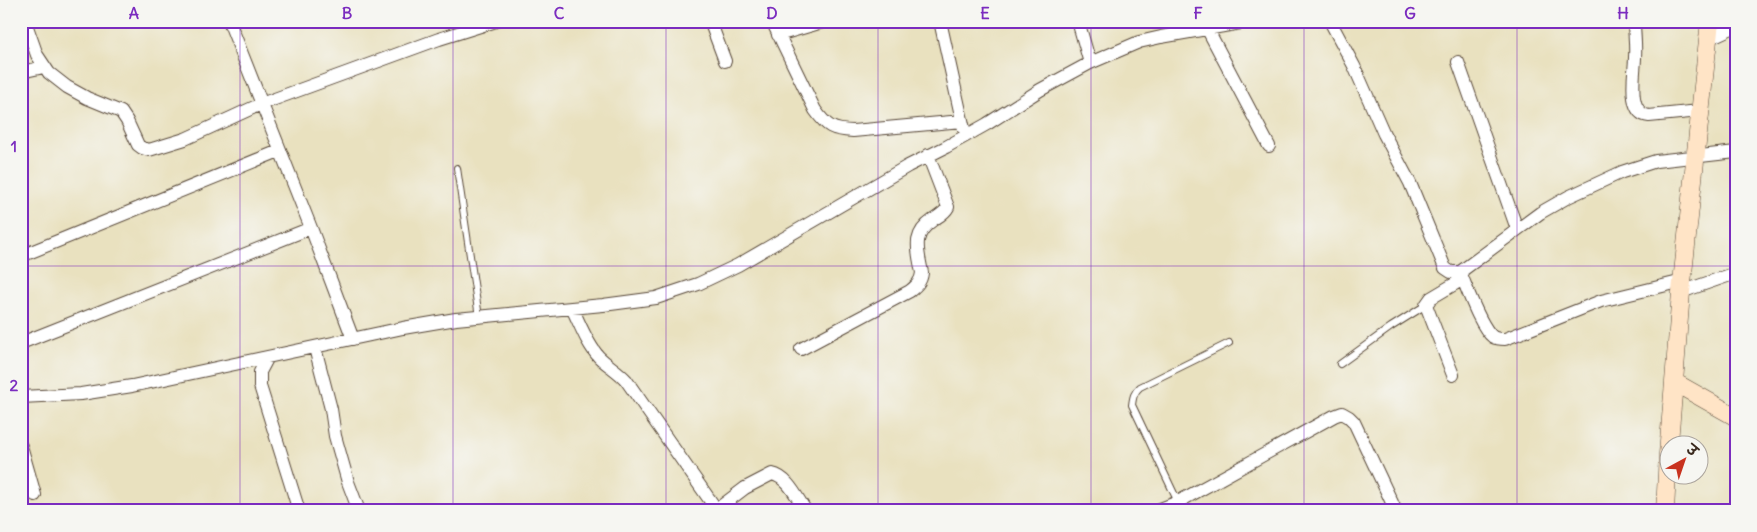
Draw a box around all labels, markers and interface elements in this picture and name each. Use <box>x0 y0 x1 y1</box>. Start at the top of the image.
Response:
text: A <box>129 3 139 23</box>
text: B <box>342 3 353 23</box>
text: C <box>554 3 565 23</box>
text: D <box>766 3 778 23</box>
text: E <box>980 3 990 23</box>
text: F <box>1193 3 1203 23</box>
text: G <box>1404 3 1416 23</box>
text: H <box>1617 3 1629 23</box>
text: 1 <box>11 136 17 156</box>
text: 2 <box>10 375 19 395</box>
north arrow <box>1660 434 1710 484</box>
text: उ <box>1681 439 1703 461</box>

